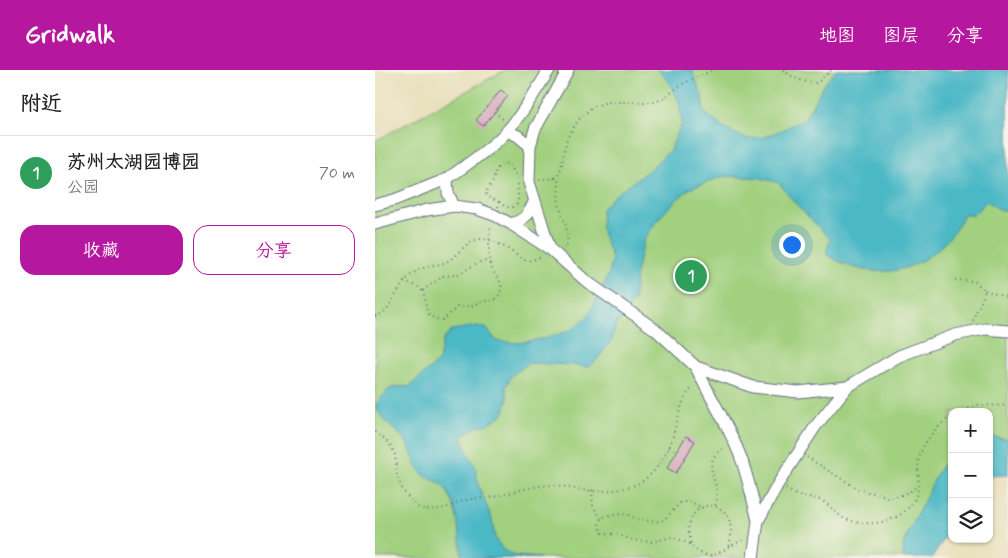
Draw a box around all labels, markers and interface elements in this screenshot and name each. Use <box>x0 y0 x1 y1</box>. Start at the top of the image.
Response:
text: Gridwalk <box>25 20 115 51</box>
text: 地图 <box>819 24 855 48</box>
text: 图层 <box>883 24 919 48</box>
text: 分享 <box>947 24 983 48</box>
text: 附近 <box>20 90 62 118</box>
text: 苏州太湖园博园 <box>67 150 200 175</box>
text: 1 <box>32 163 40 184</box>
text: 70 m <box>319 163 355 184</box>
text: 公园 <box>67 177 99 198</box>
button: 收藏 <box>20 225 183 275</box>
button: 分享 <box>193 225 355 275</box>
your location <box>779 232 805 258</box>
pin: 1 <box>675 257 707 295</box>
map controls <box>948 408 993 543</box>
button: + <box>948 408 993 453</box>
button: − <box>948 453 993 498</box>
button: layers <box>948 498 993 543</box>

